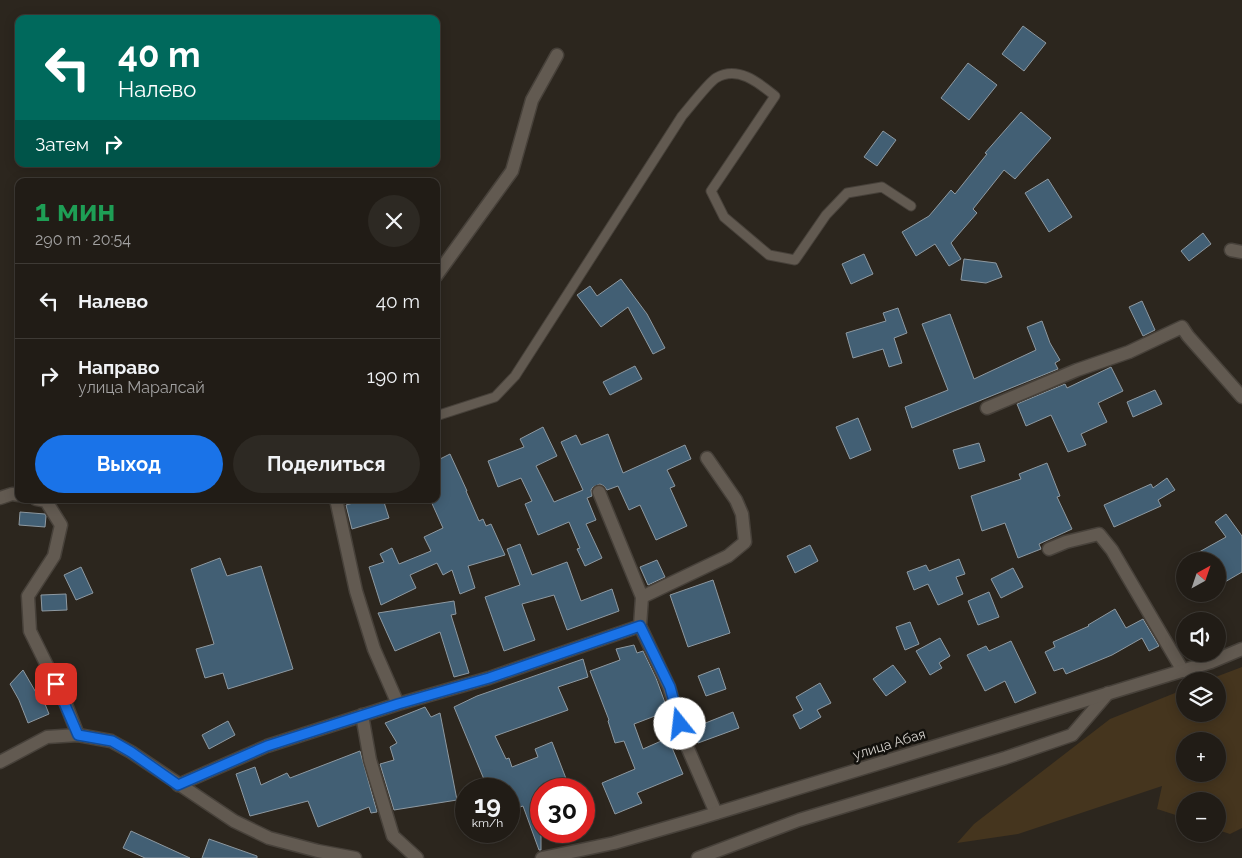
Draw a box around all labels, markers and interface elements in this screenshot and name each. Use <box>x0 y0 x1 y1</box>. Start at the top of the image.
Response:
text: 40 m <box>118 34 200 75</box>
icon: left <box>35 35 100 100</box>
text: Налево <box>118 76 196 102</box>
icon: right <box>99 130 127 158</box>
text: Затем <box>35 133 89 155</box>
text: 1 мин <box>35 193 115 228</box>
button: close <box>368 195 420 247</box>
text: 290 m · 20:54 <box>35 230 131 249</box>
icon: left <box>35 287 63 315</box>
text: Налево <box>78 290 148 312</box>
text: 40 m <box>376 290 420 312</box>
text: Направо <box>78 356 159 378</box>
icon: right <box>35 362 63 390</box>
text: 190 m <box>367 365 420 387</box>
text: улица Маралсай <box>78 378 205 397</box>
button: Выход <box>35 435 223 493</box>
button: Поделиться <box>233 435 420 493</box>
north arrow <box>1176 552 1226 602</box>
map controls <box>1176 552 1226 842</box>
button: sound <box>1176 612 1226 662</box>
pin <box>35 663 77 705</box>
icon: arrive <box>42 670 70 698</box>
button: layers <box>1176 672 1226 722</box>
position arrow <box>653 697 705 749</box>
street label: улица Абая <box>851 725 927 763</box>
button: + <box>1176 732 1226 782</box>
speed limit sign: 30 <box>530 778 595 843</box>
text: 19 <box>474 789 501 819</box>
button: − <box>1176 792 1226 842</box>
text: km/h <box>472 816 503 830</box>

